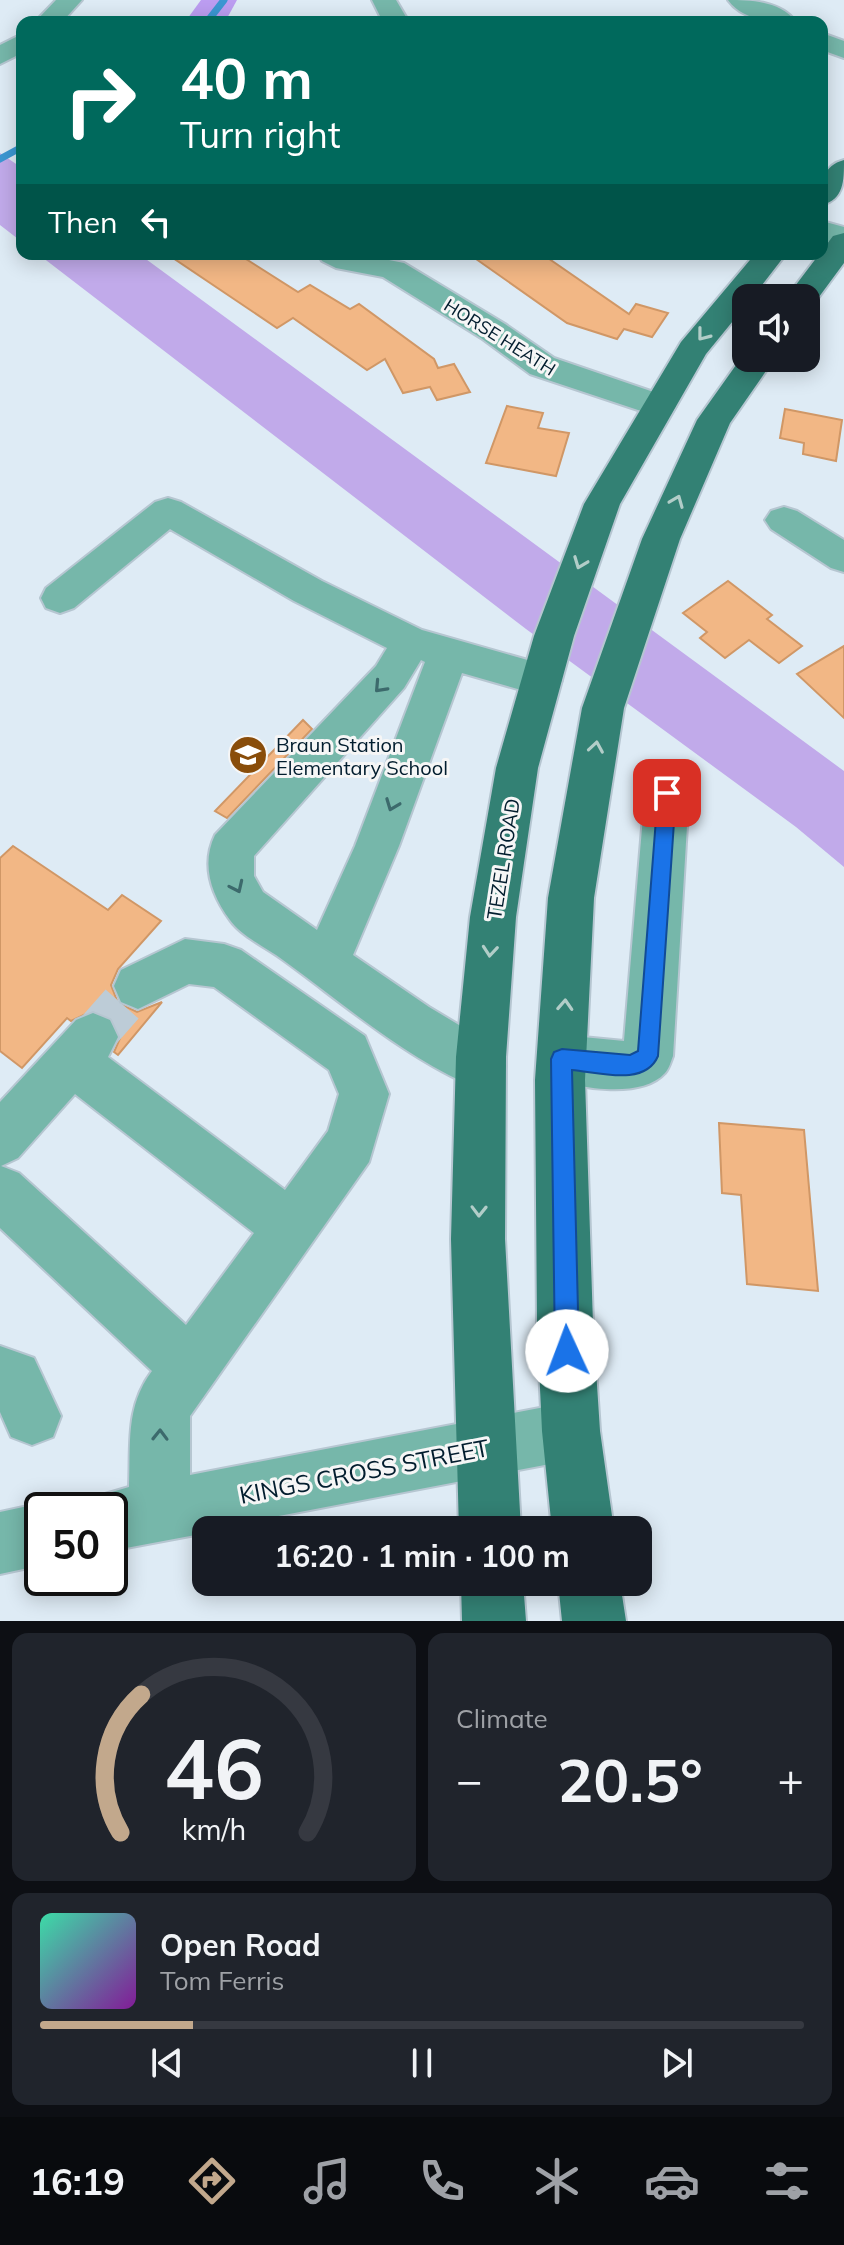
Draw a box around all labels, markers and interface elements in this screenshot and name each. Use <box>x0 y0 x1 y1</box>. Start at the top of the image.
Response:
text: 40 m <box>180 43 313 113</box>
icon: right <box>48 48 152 152</box>
text: Turn right <box>180 112 341 157</box>
icon: left <box>134 200 178 244</box>
text: Then <box>48 203 118 241</box>
map controls <box>732 284 820 372</box>
button: sound <box>732 284 820 372</box>
street label: HORSE HEATH <box>440 294 560 380</box>
one-way arrow <box>699 326 713 341</box>
one-way arrow <box>667 495 683 509</box>
one-way arrow <box>573 555 590 569</box>
one-way arrow <box>376 677 390 692</box>
place label: Braun Station Elementary School <box>276 732 448 780</box>
school or university icon: Braun Station Elementary School <box>227 734 269 776</box>
one-way arrow <box>587 741 604 754</box>
pin <box>633 759 701 827</box>
icon: arrive <box>645 771 689 815</box>
one-way arrow <box>385 797 402 811</box>
street label: TEZEL ROAD <box>481 797 525 921</box>
one-way arrow <box>227 878 243 893</box>
one-way arrow <box>482 945 499 958</box>
one-way arrow <box>556 998 573 1011</box>
one-way arrow <box>470 1205 488 1218</box>
position arrow <box>525 1309 609 1393</box>
one-way arrow <box>152 1428 169 1441</box>
street label: KINGS CROSS STREET <box>237 1432 492 1510</box>
speed limit sign: 50 <box>24 1492 128 1596</box>
text: 16:20 · 1 min · 100 m <box>274 1537 570 1575</box>
text: Climate <box>456 1702 548 1735</box>
text: 46 <box>164 1715 264 1820</box>
text: 20.5° <box>557 1742 703 1817</box>
text: − <box>456 1752 482 1807</box>
text: + <box>778 1752 804 1807</box>
text: km/h <box>182 1811 246 1847</box>
text: Open Road <box>160 1926 321 1964</box>
text: Tom Ferris <box>160 1964 284 1997</box>
icon: previous <box>145 2041 189 2085</box>
icon: pause <box>400 2041 444 2085</box>
icon: next <box>655 2041 699 2085</box>
icon: directions <box>184 2153 240 2209</box>
icon: music <box>299 2153 355 2209</box>
icon: phone <box>414 2153 470 2209</box>
icon: climate <box>529 2153 585 2209</box>
icon: car <box>644 2153 700 2209</box>
icon: filters <box>759 2153 815 2209</box>
text: 16:19 <box>29 2159 125 2204</box>

